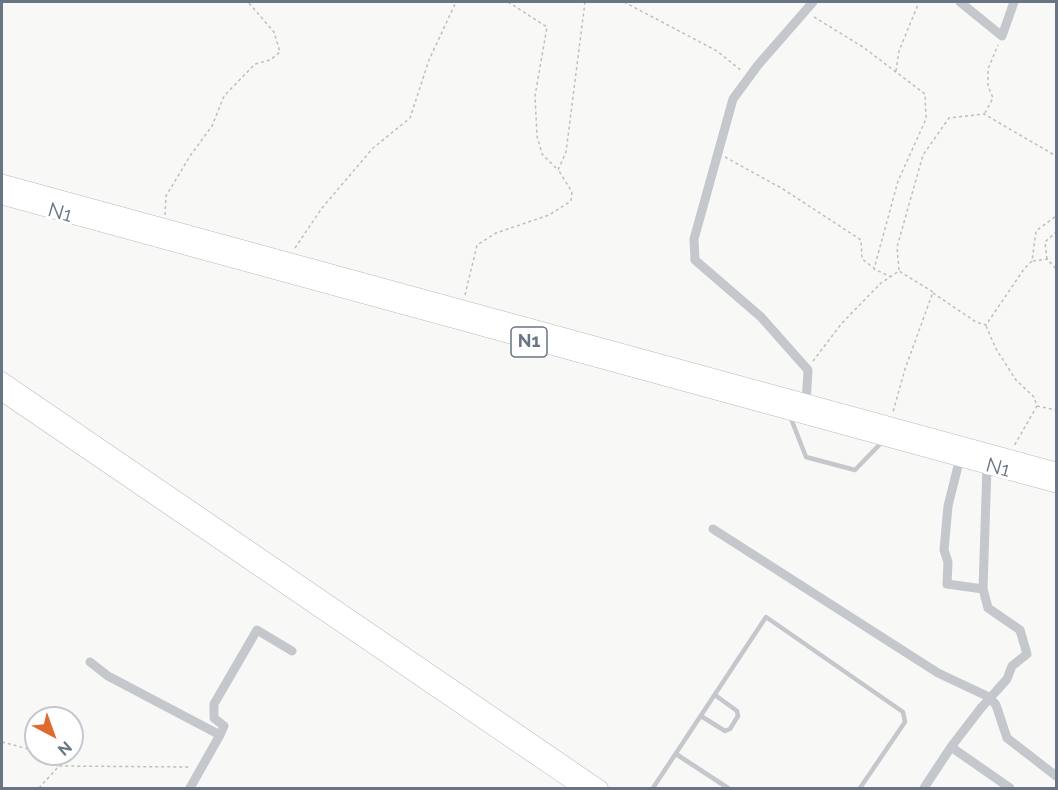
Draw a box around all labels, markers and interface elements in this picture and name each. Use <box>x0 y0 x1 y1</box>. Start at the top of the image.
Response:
street label: N1 <box>45 198 75 228</box>
road number: N1 <box>511 327 547 357</box>
street label: N1 <box>983 453 1013 483</box>
north arrow <box>24 706 84 766</box>
text: N <box>54 737 76 760</box>

